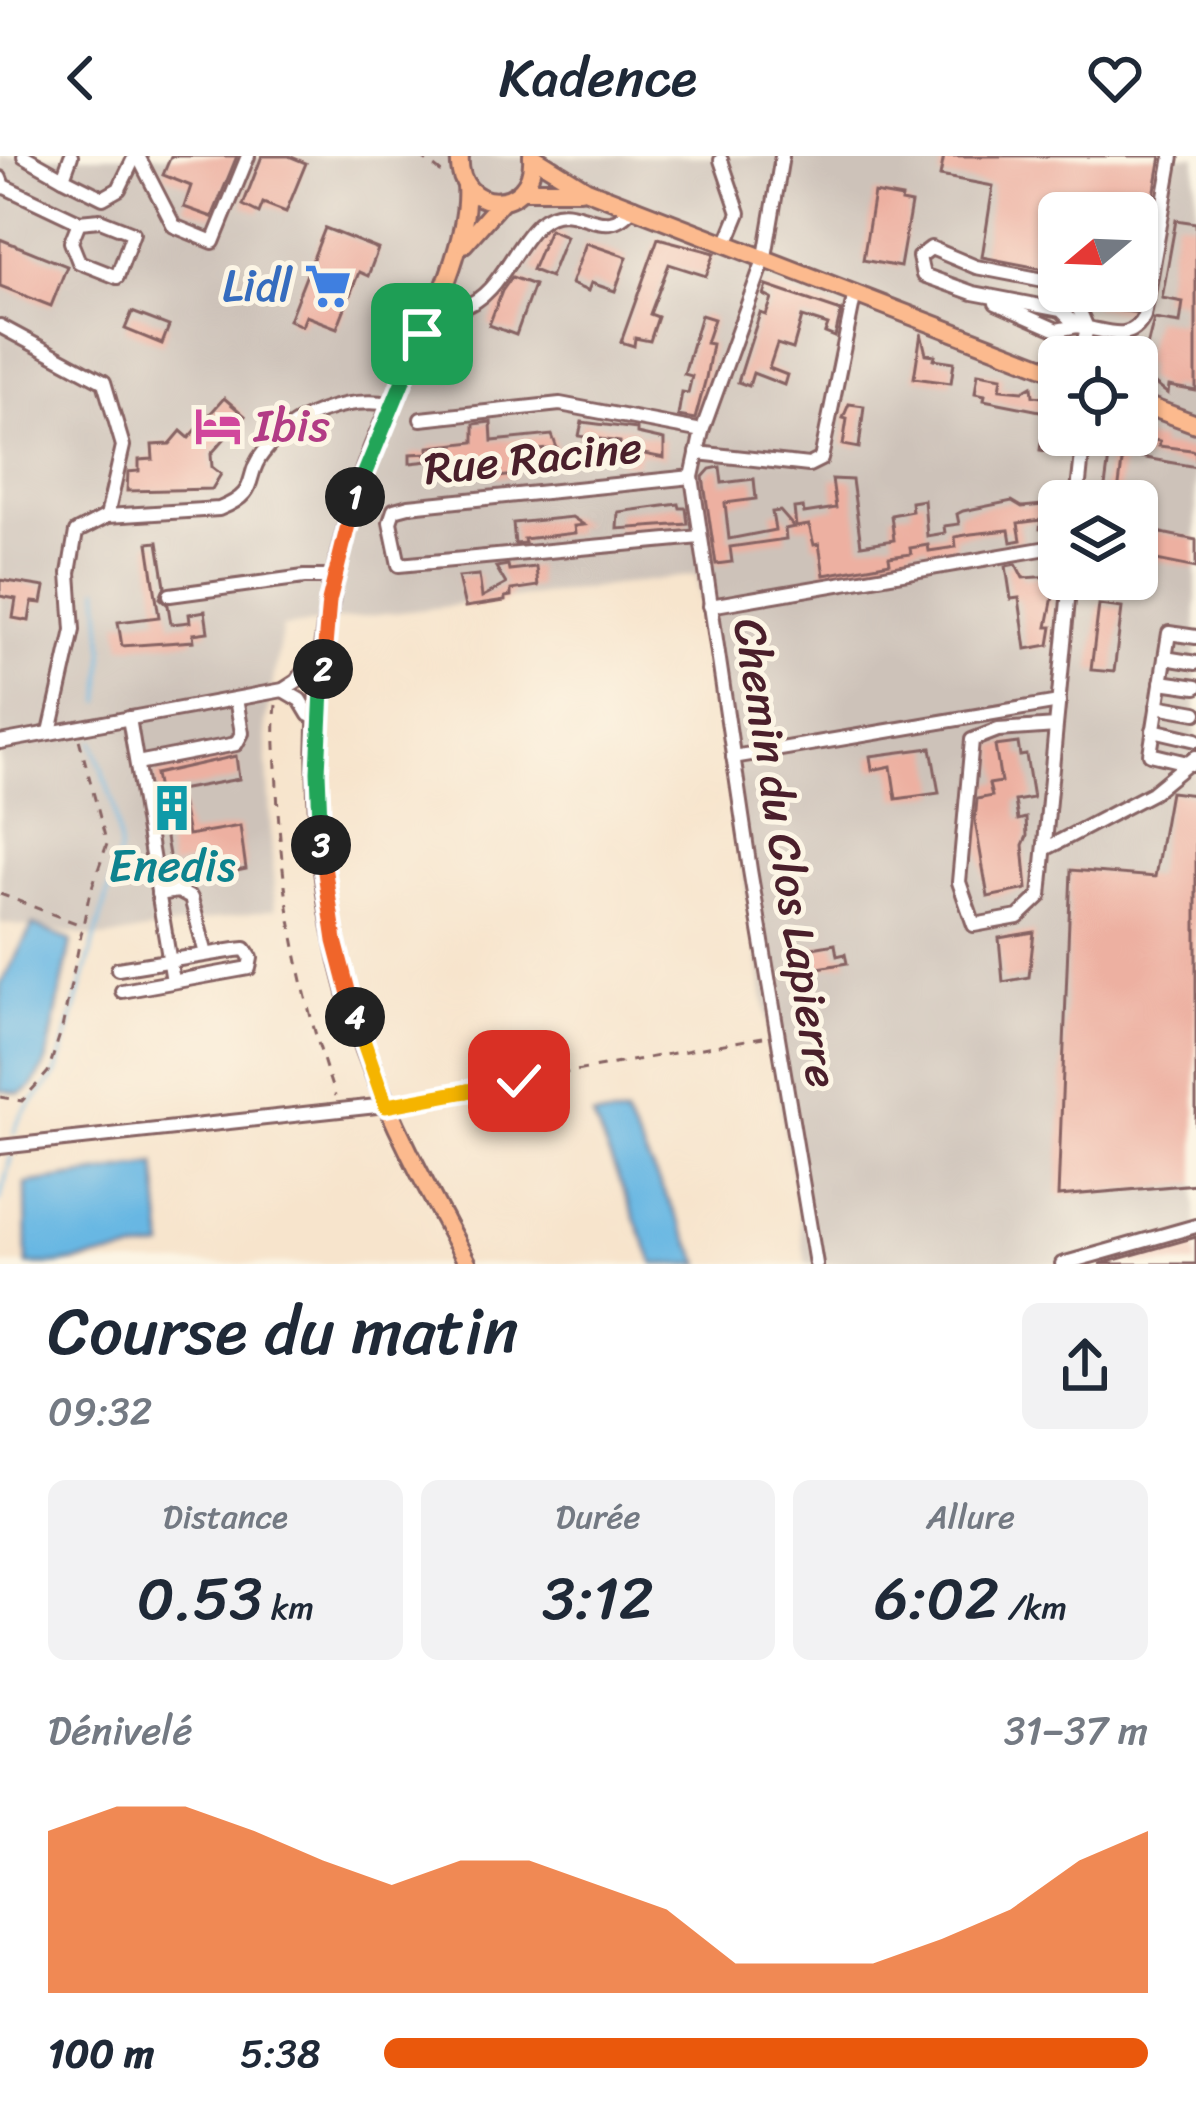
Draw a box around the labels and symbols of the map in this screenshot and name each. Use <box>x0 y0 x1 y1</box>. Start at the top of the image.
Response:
north arrow <box>1038 192 1158 312</box>
place label: Lidl <box>222 246 293 326</box>
supermarket icon: Lidl <box>303 261 353 311</box>
pin <box>371 283 473 385</box>
place label: Ibis <box>252 386 330 466</box>
hotel icon: Ibis <box>193 401 243 451</box>
street label: Rue Racine <box>420 407 646 509</box>
pin: 1 <box>325 467 385 527</box>
street label: Chemin du Clos Lapierre <box>709 613 863 1093</box>
pin: 2 <box>293 639 353 699</box>
building icon: Enedis <box>147 783 197 833</box>
pin: 3 <box>291 815 351 875</box>
place label: Enedis <box>109 826 236 906</box>
pin: 4 <box>325 987 385 1047</box>
pin <box>468 1030 570 1132</box>

